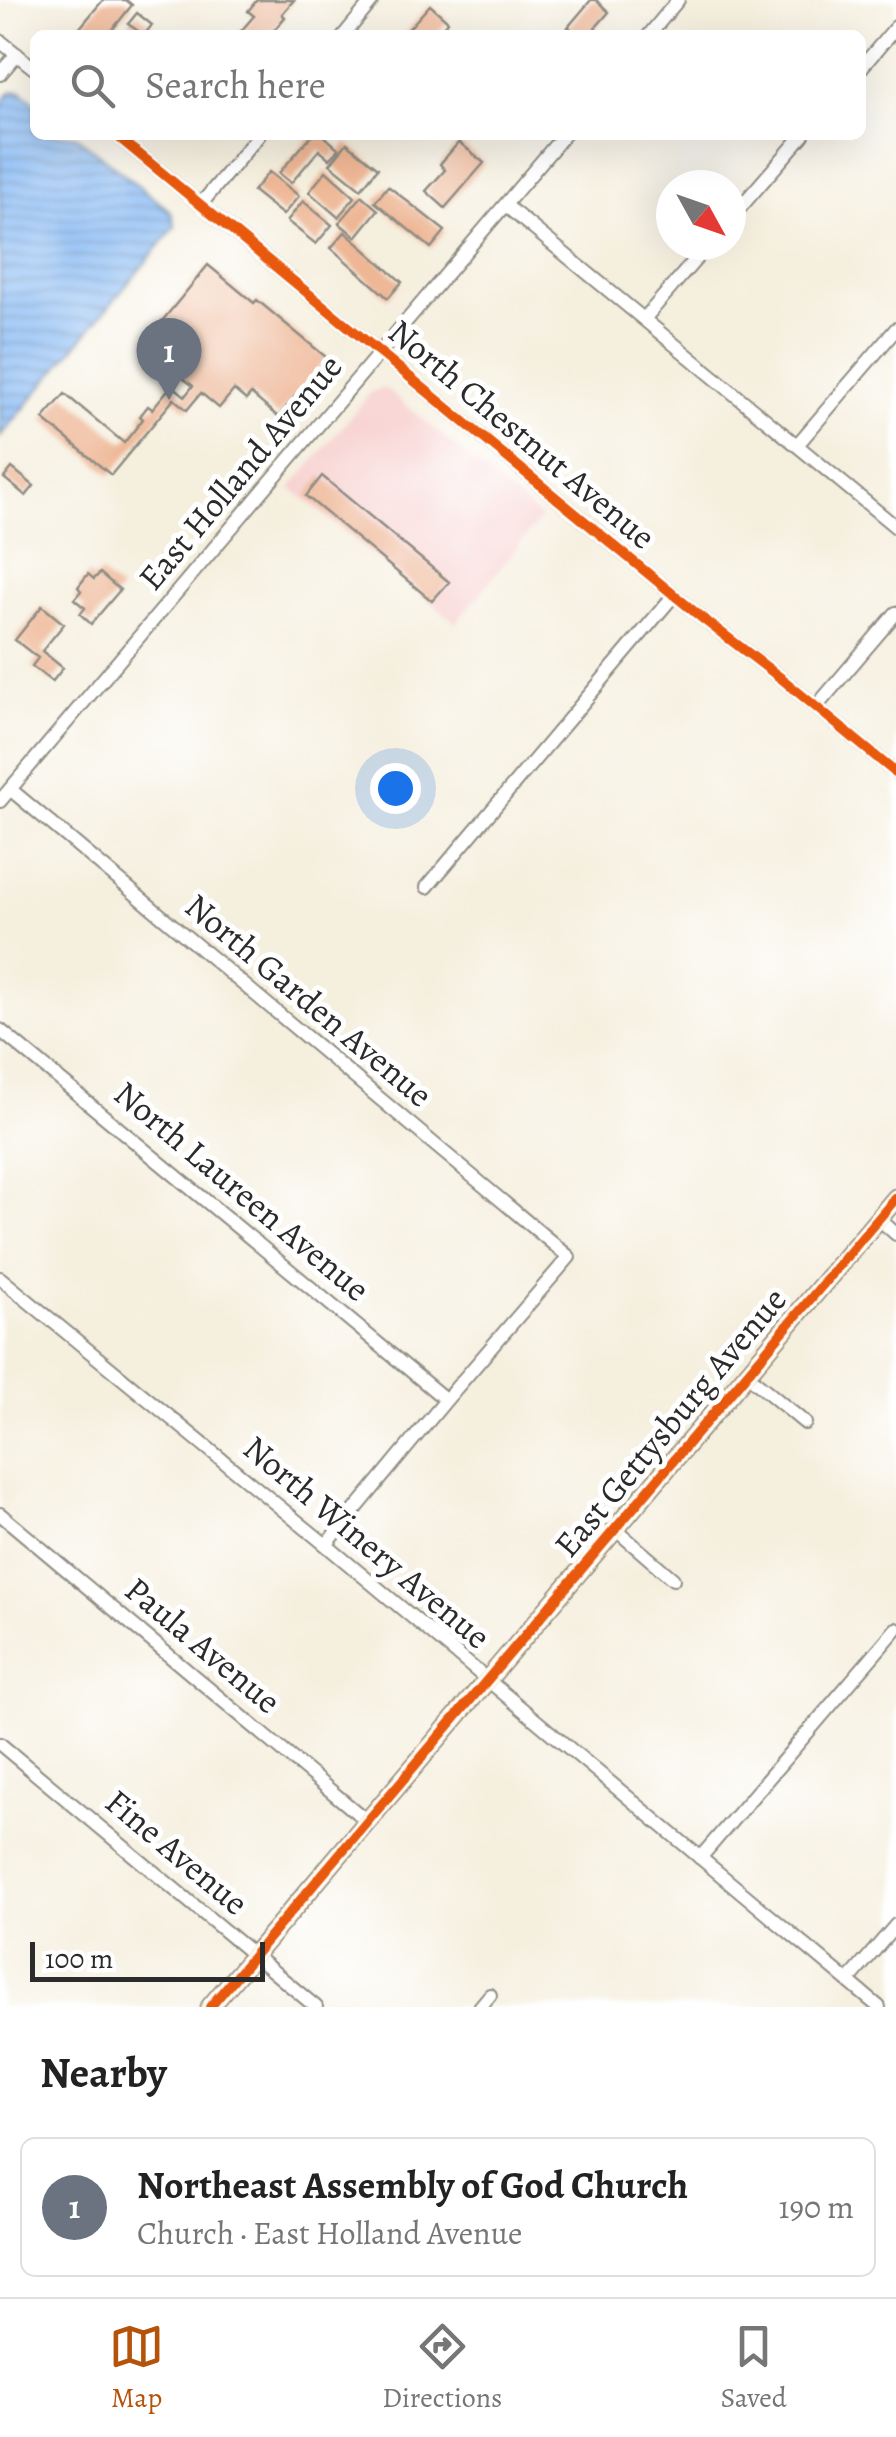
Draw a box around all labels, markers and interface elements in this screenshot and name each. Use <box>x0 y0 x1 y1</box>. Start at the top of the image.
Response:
search box <box>30 30 866 140</box>
icon: search <box>65 58 120 113</box>
text: Search here <box>145 59 326 111</box>
north arrow <box>656 170 746 260</box>
street label: North Chestnut Avenue <box>378 308 666 560</box>
pin: 1 <box>136 318 202 400</box>
street label: East Holland Avenue <box>127 344 353 600</box>
your location <box>370 763 421 814</box>
street label: North Garden Avenue <box>175 882 443 1118</box>
street label: North Laureen Avenue <box>104 1070 380 1312</box>
street label: East Gettysburg Avenue <box>543 1277 797 1567</box>
street label: North Winery Avenue <box>233 1424 501 1660</box>
street label: Paula Avenue <box>115 1566 291 1724</box>
street label: Fine Avenue <box>95 1778 259 1926</box>
scale bar <box>30 1937 265 1982</box>
text: 100 m <box>45 1940 113 1978</box>
text: Nearby <box>40 2044 167 2101</box>
text: Northeast Assembly of God Church <box>137 2159 688 2211</box>
text: 1 <box>69 2185 80 2229</box>
text: 190 m <box>778 2185 854 2229</box>
text: Church · East Holland Avenue <box>137 2211 522 2255</box>
tab: Map <box>109 2319 164 2417</box>
tab: Directions <box>382 2319 502 2417</box>
tab: Saved <box>721 2319 787 2417</box>

